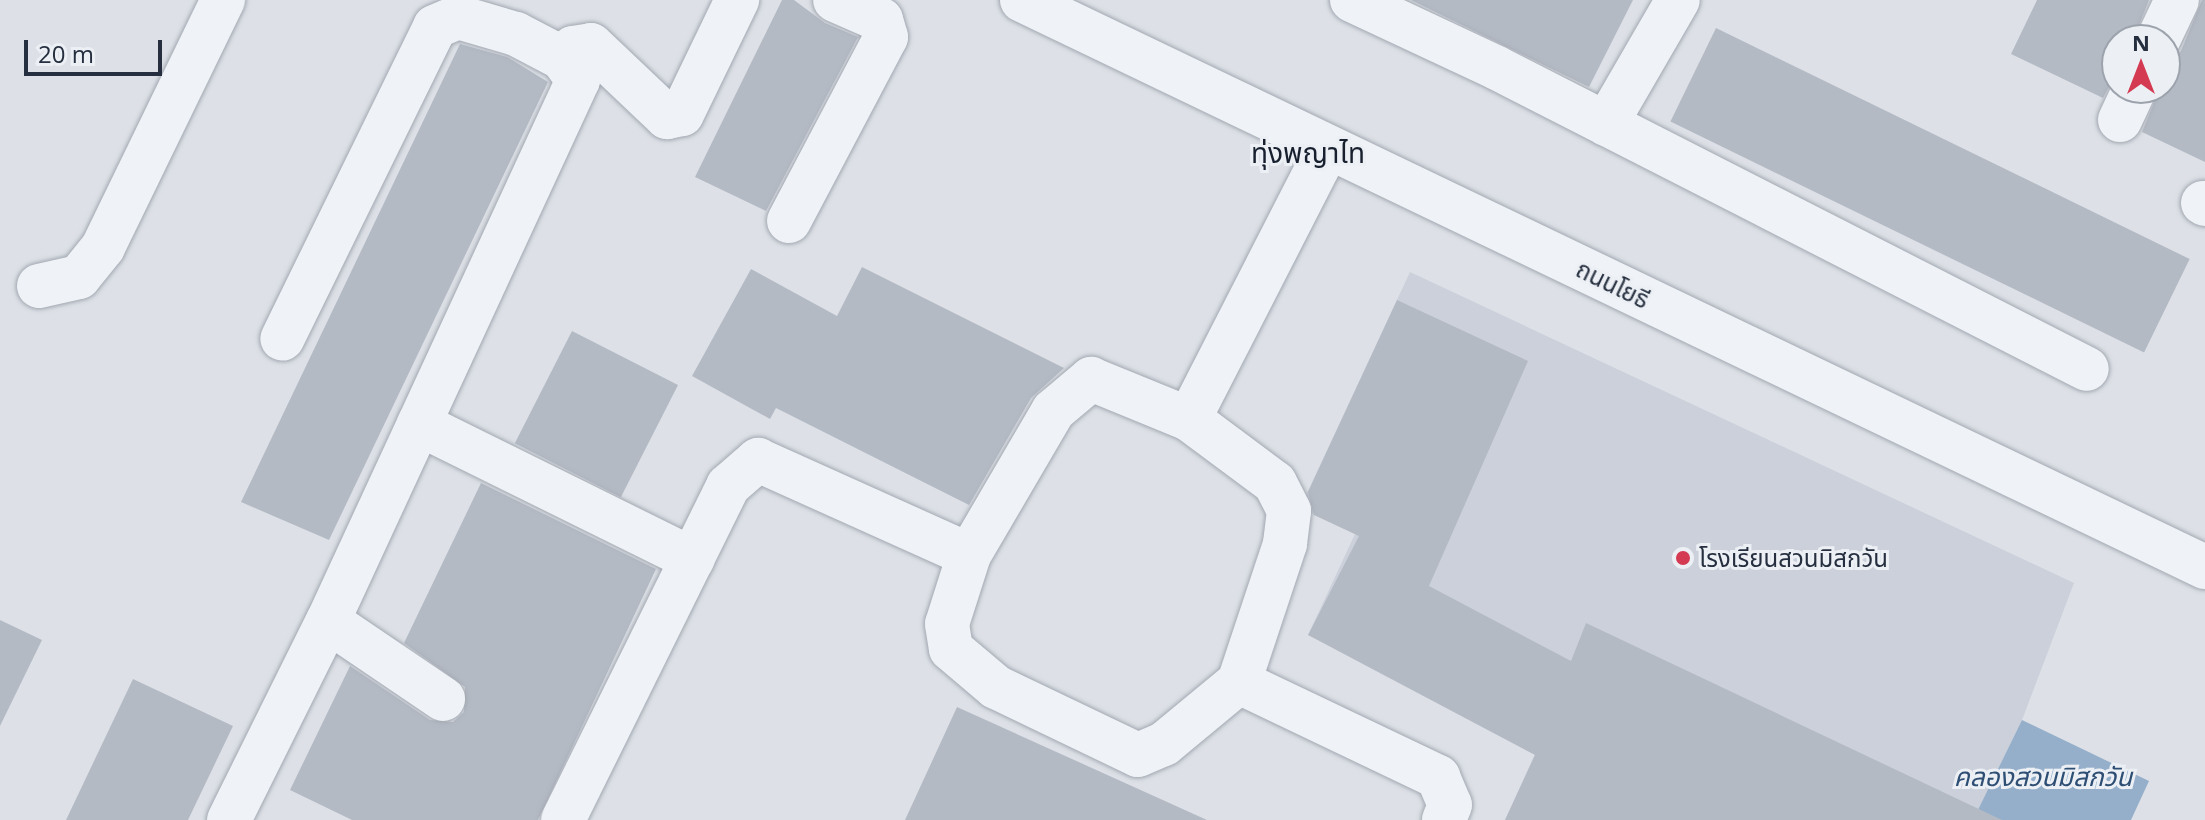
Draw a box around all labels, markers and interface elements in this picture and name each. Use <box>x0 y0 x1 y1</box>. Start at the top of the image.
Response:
scale bar <box>28 24 166 74</box>
north arrow <box>2101 24 2181 104</box>
text: N <box>2132 27 2150 57</box>
text: 20 m <box>38 37 94 70</box>
district label: ทุ่งพญาไท <box>1251 135 1365 169</box>
street label: ถนนโยธี <box>1572 254 1654 314</box>
place label: โรงเรียนสวนมิสกวัน <box>1699 544 1888 572</box>
marker: โรงเรียนสวนมิสกวัน <box>1674 549 1692 567</box>
water label: คลองสวนมิสกวัน <box>1954 761 2132 793</box>

